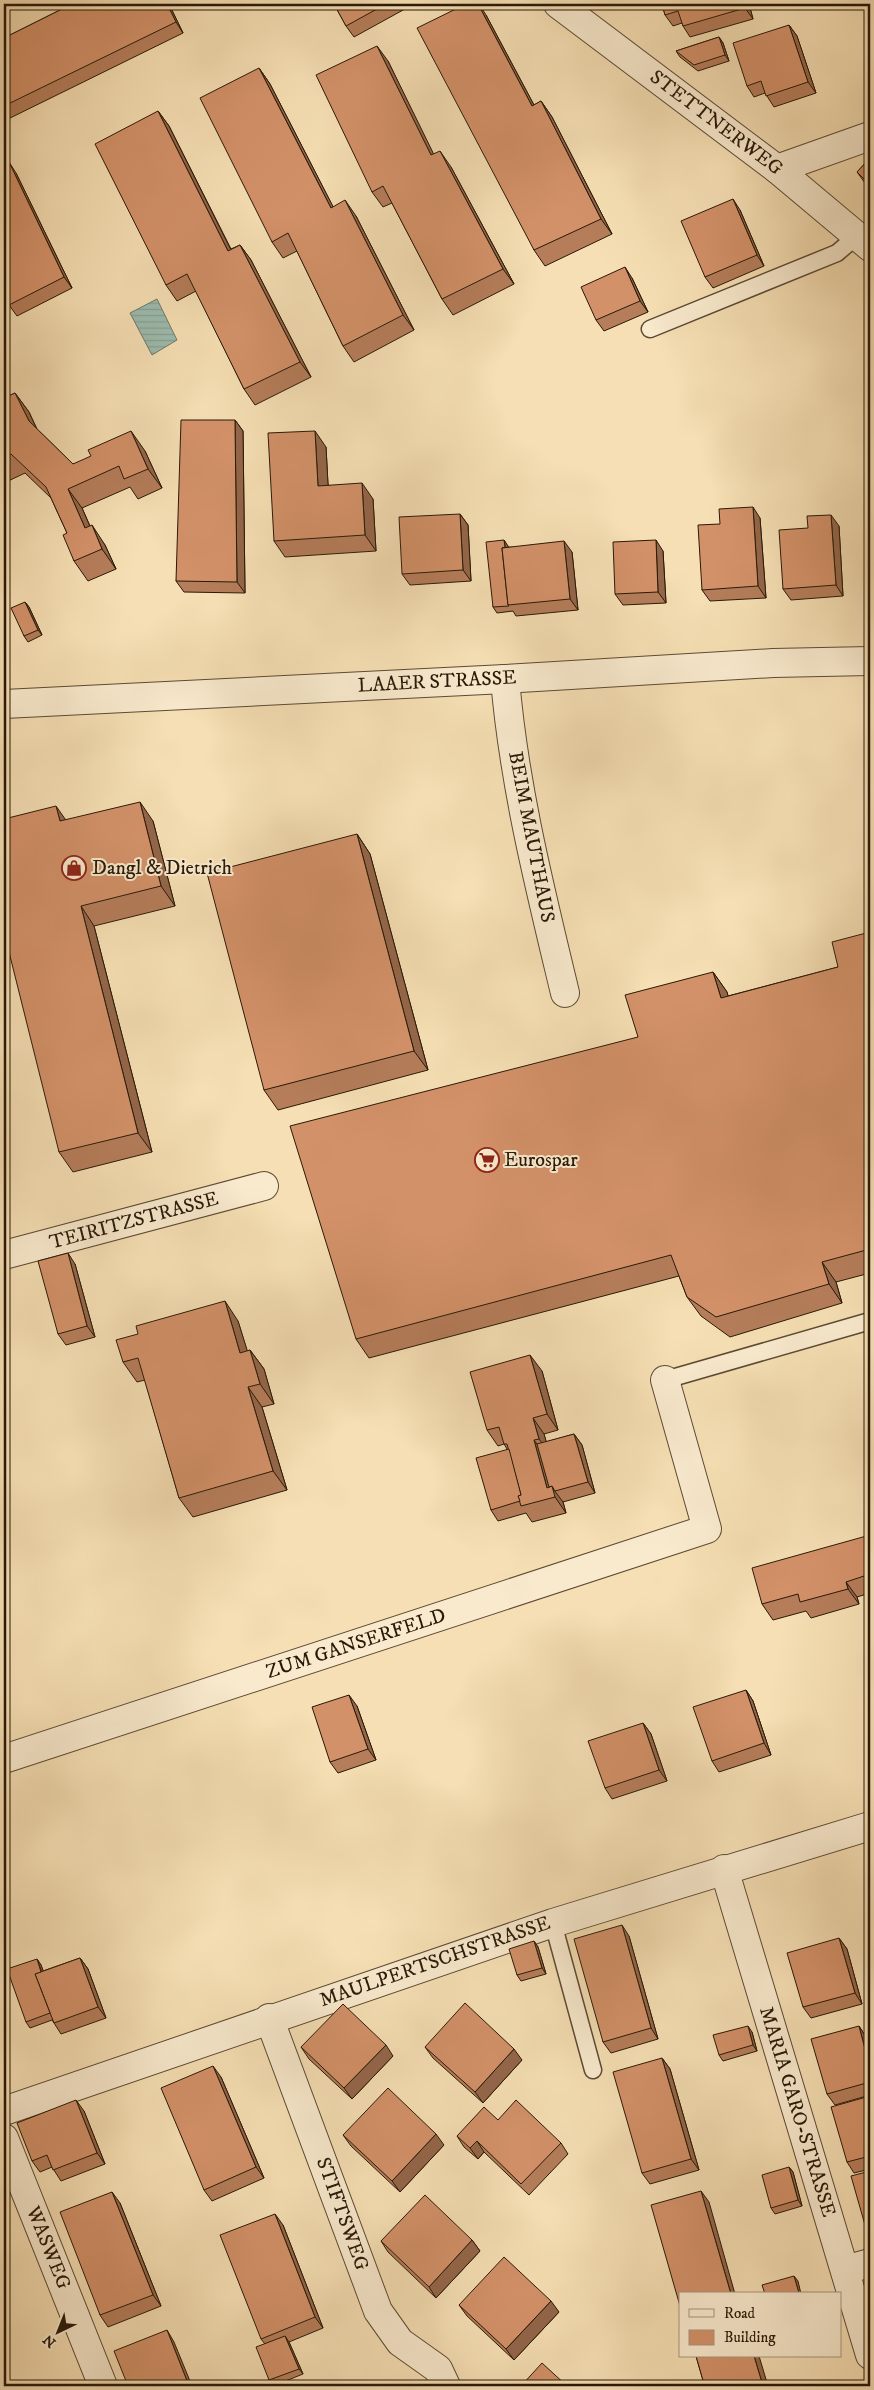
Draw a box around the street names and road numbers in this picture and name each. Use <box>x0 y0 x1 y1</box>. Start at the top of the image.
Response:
street label: STETTNERWEG <box>644 65 788 181</box>
street label: LAAER STRASSE <box>357 665 517 699</box>
street label: BEIM MAUTHAUS <box>502 749 560 925</box>
street label: TEIRITZSTRASSE <box>47 1186 221 1256</box>
street label: ZUM GANSERFELD <box>263 1603 449 1685</box>
street label: MAULPERTSCHSTRASSE <box>316 1911 554 2013</box>
street label: MARIA GARO-STRASSE <box>753 2004 841 2220</box>
street label: STIFTSWEG <box>310 2154 374 2274</box>
street label: WASWEG <box>20 2202 76 2293</box>

